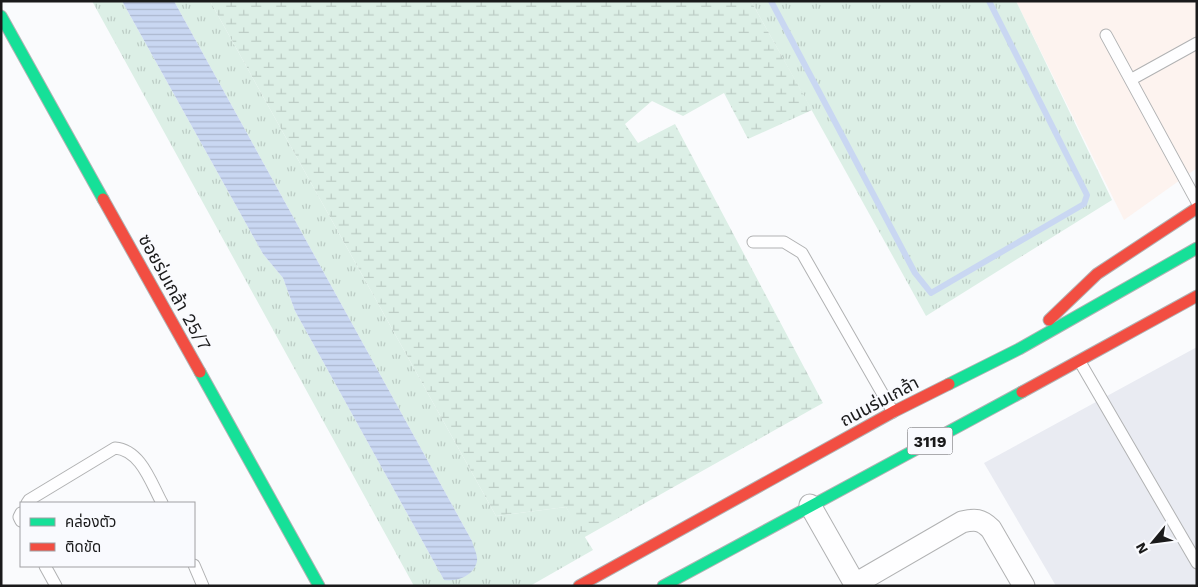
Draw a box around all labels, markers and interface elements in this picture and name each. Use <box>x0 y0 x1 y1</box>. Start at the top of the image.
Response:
street label: ซอยร่มเกล้า 25/7 <box>134 230 216 354</box>
street label: ถนนร่มเกล้า <box>836 371 922 431</box>
road number: 3119 <box>908 428 952 454</box>
legend <box>20 502 195 567</box>
text: คล่องตัว <box>65 513 116 531</box>
north arrow <box>1128 517 1178 567</box>
text: ติดขัด <box>65 538 101 556</box>
text: N <box>1132 540 1151 557</box>

